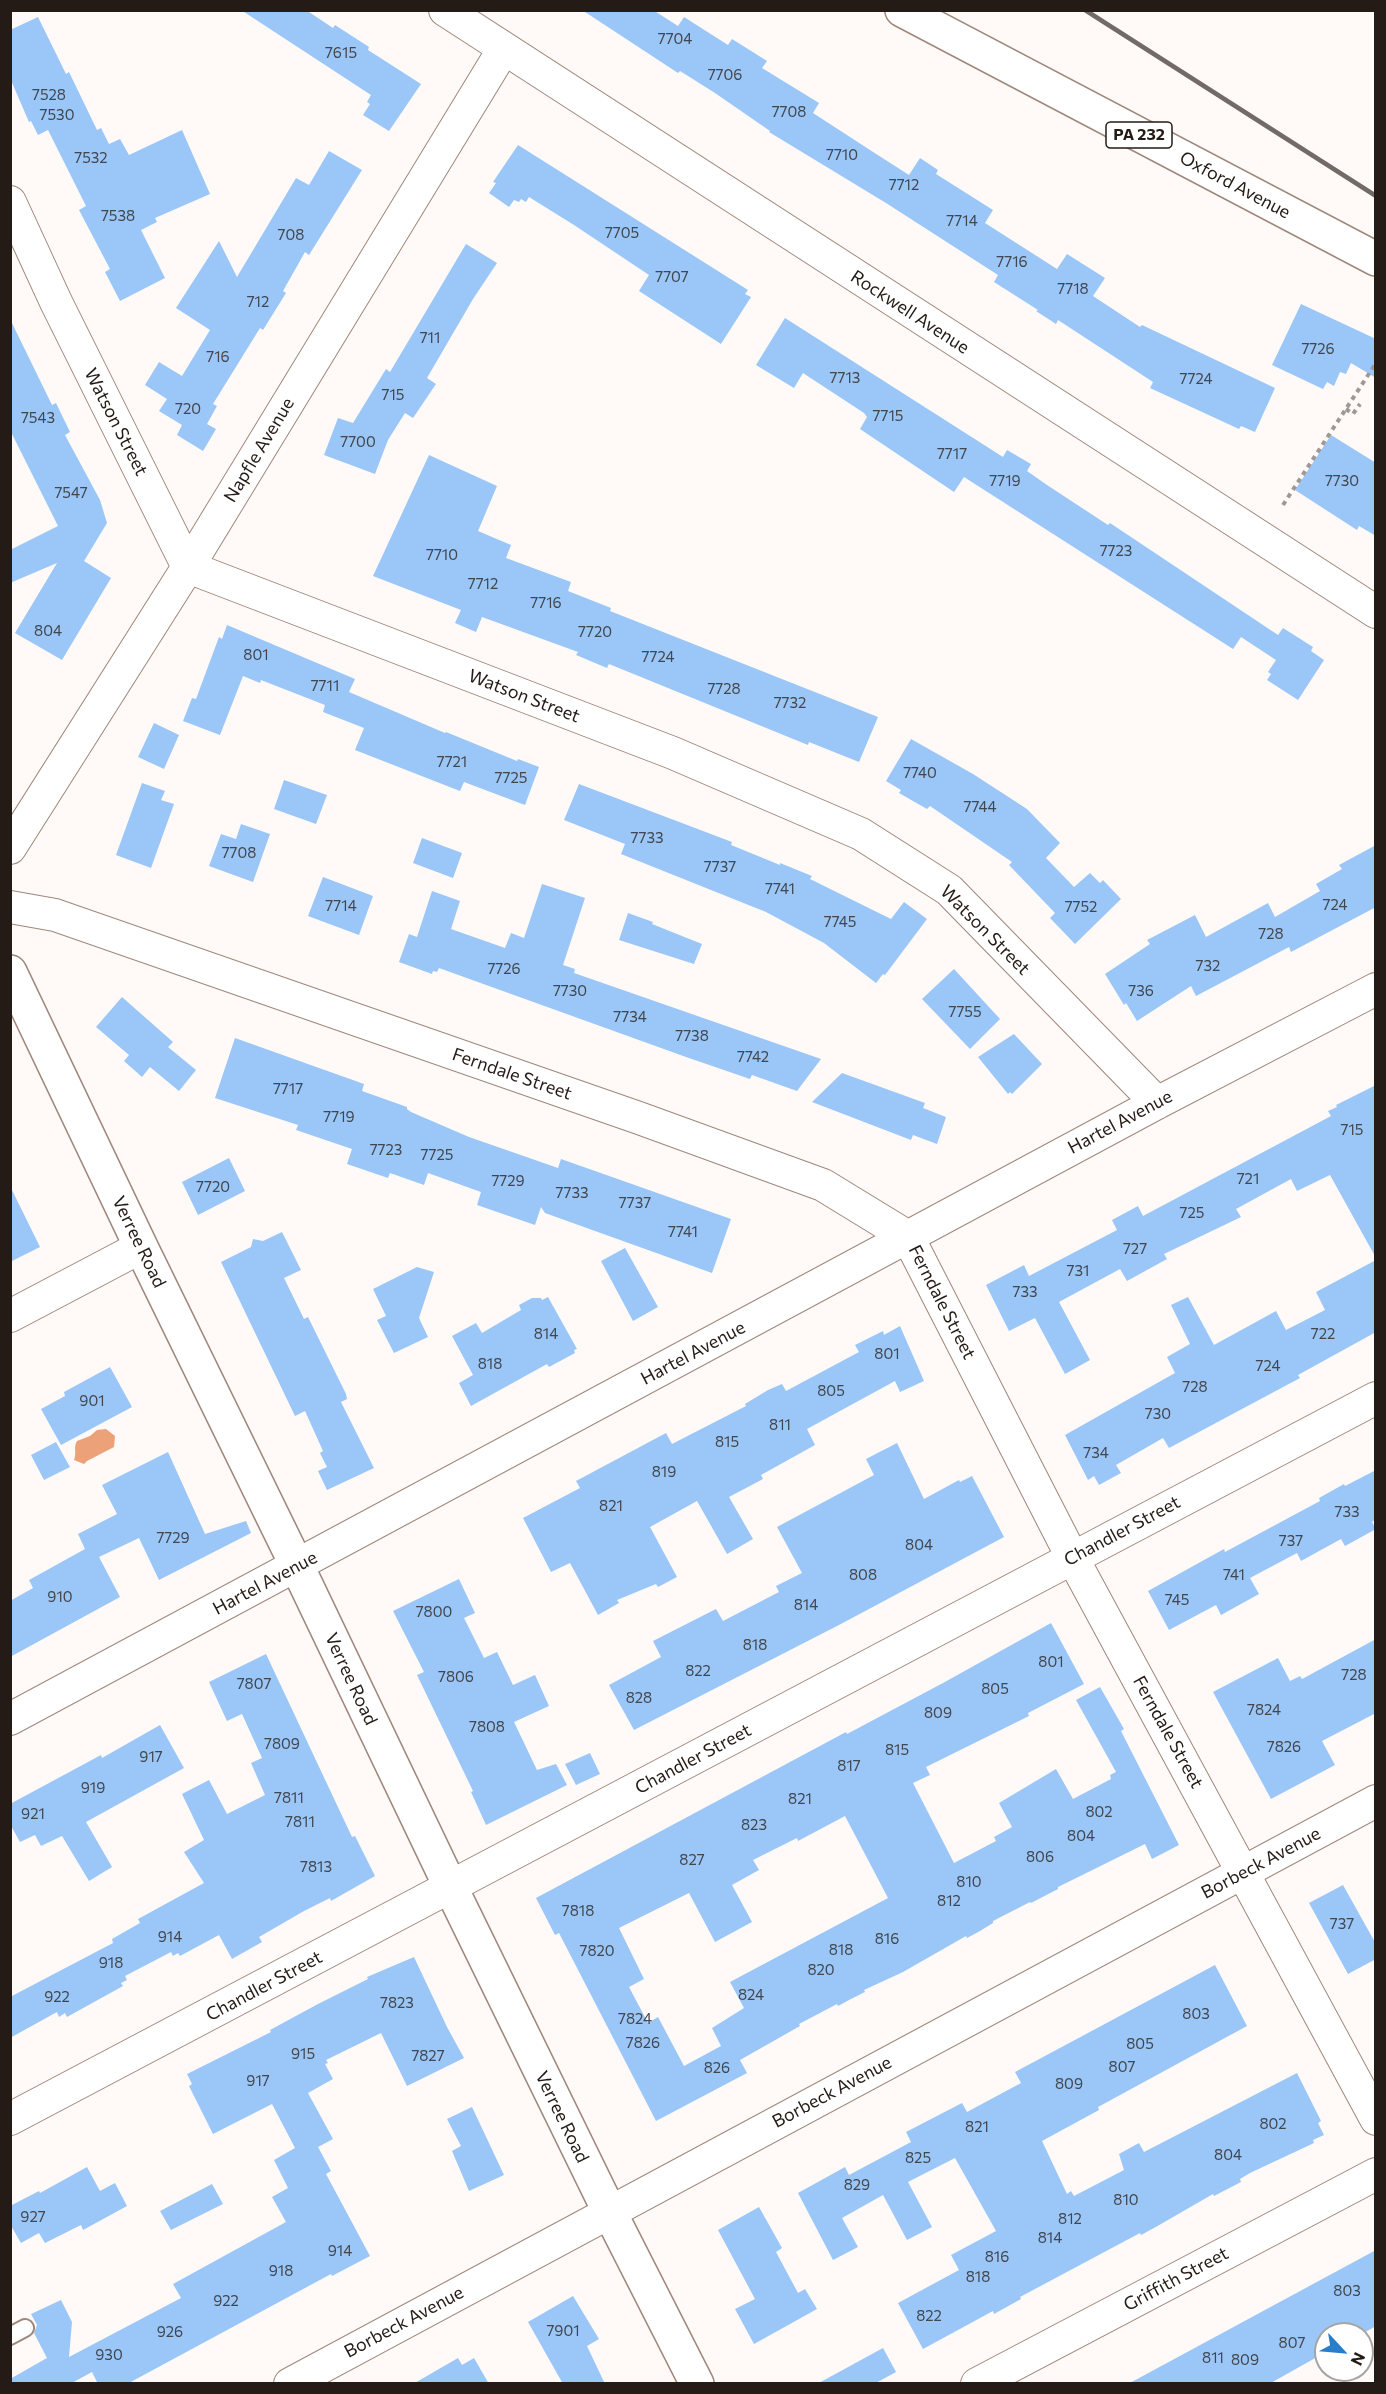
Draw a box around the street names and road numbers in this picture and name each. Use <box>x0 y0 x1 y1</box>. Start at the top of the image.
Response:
road number: PA 232 <box>1106 122 1172 148</box>
street label: Oxford Avenue <box>1176 147 1294 223</box>
street label: Rockwell Avenue <box>847 266 973 358</box>
street label: Watson Street <box>80 365 152 479</box>
street label: Napfle Avenue <box>219 394 299 506</box>
street label: Watson Street <box>465 665 583 727</box>
street label: Watson Street <box>936 881 1034 979</box>
street label: Ferndale Street <box>449 1043 575 1105</box>
street label: Hartel Avenue <box>1064 1086 1176 1158</box>
street label: Verree Road <box>108 1193 170 1291</box>
street label: Ferndale Street <box>904 1241 980 1363</box>
street label: Hartel Avenue <box>637 1317 749 1389</box>
street label: Chandler Street <box>1060 1491 1184 1571</box>
street label: Hartel Avenue <box>209 1547 321 1619</box>
street label: Verree Road <box>320 1630 382 1728</box>
street label: Ferndale Street <box>1128 1672 1208 1792</box>
street label: Chandler Street <box>631 1719 755 1799</box>
street label: Borbeck Avenue <box>1198 1823 1324 1903</box>
street label: Chandler Street <box>202 1946 326 2026</box>
street label: Borbeck Avenue <box>769 2052 895 2132</box>
street label: Verree Road <box>531 2068 593 2166</box>
street label: Griffith Street <box>1120 2242 1232 2316</box>
street label: Borbeck Avenue <box>341 2282 467 2362</box>

